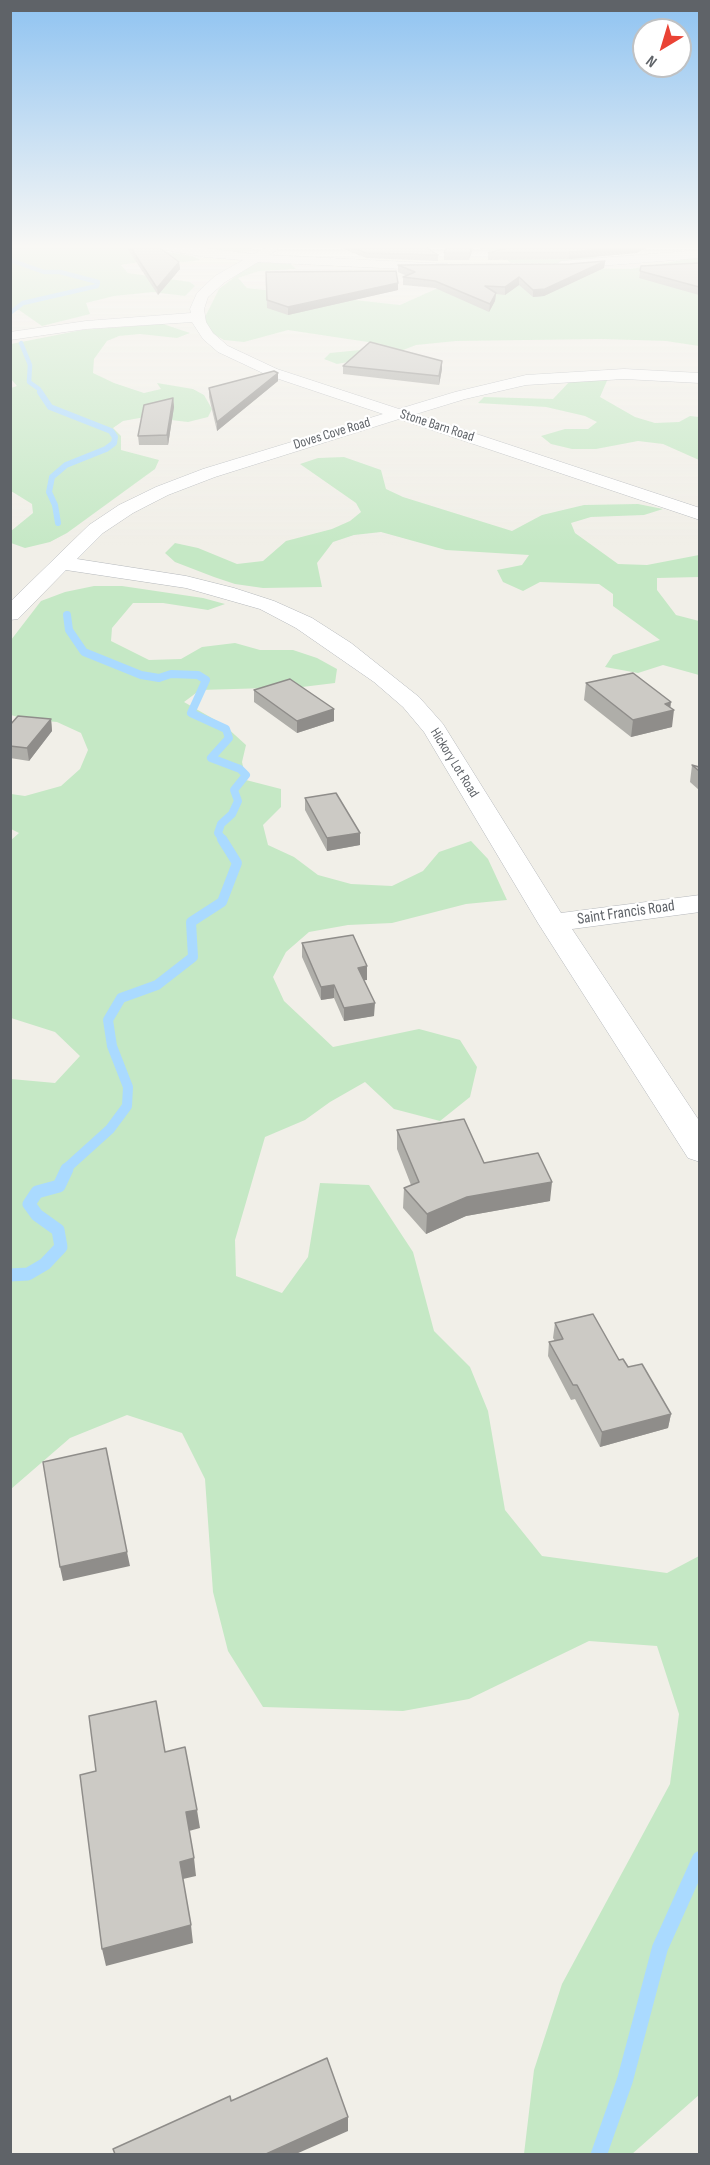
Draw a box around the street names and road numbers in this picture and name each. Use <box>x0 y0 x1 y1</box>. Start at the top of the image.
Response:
street label: Stone Barn Road <box>398 406 476 446</box>
street label: Doves Cove Road <box>291 414 373 454</box>
street label: Hickory Lot Road <box>426 725 482 801</box>
street label: Saint Francis Road <box>576 897 676 929</box>

